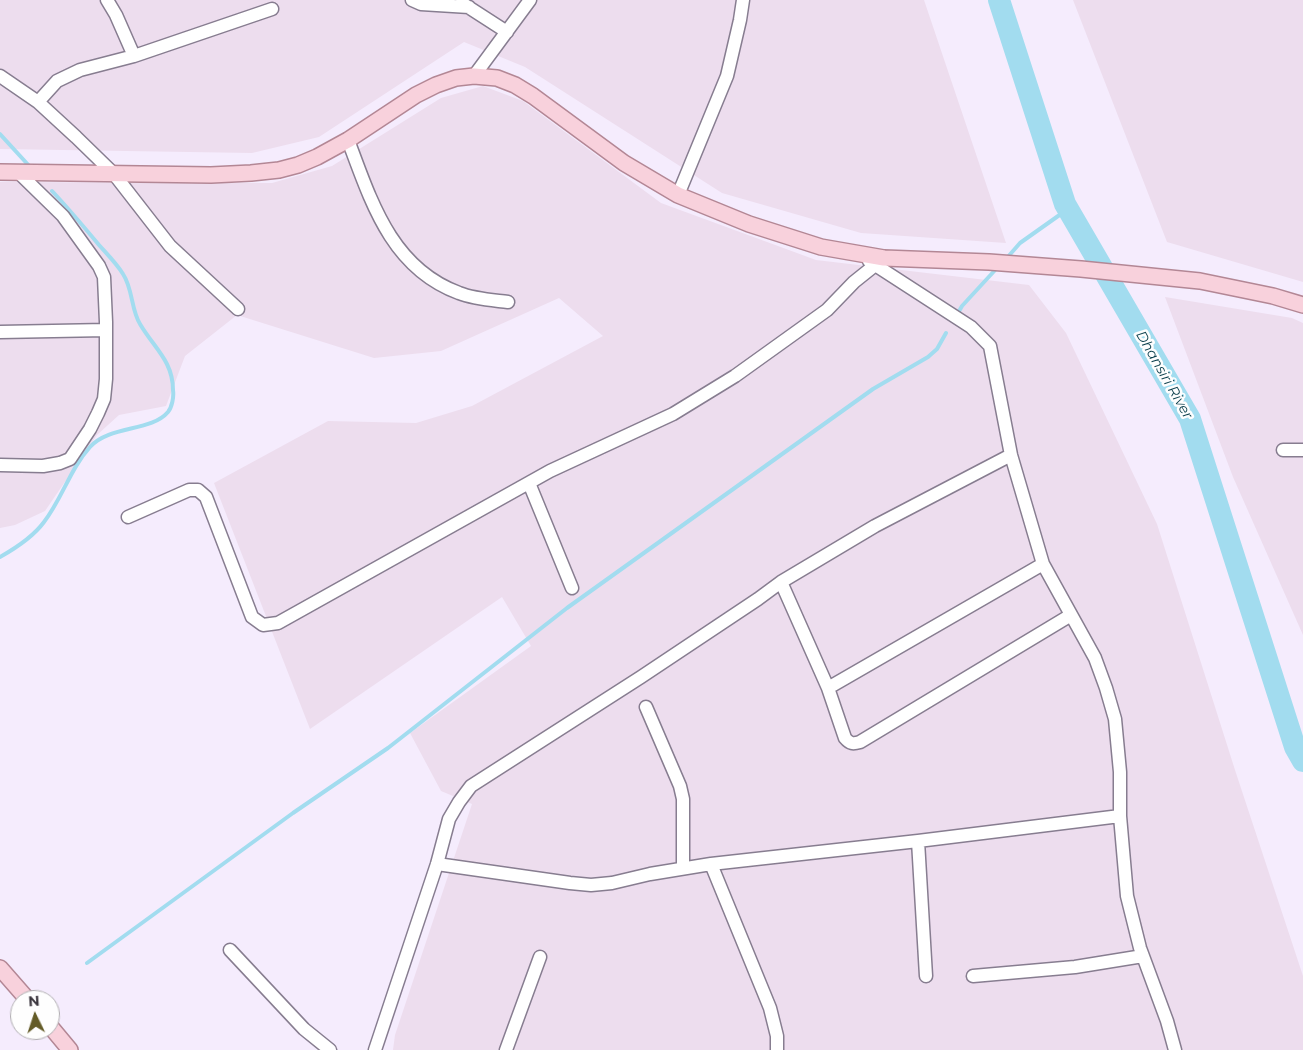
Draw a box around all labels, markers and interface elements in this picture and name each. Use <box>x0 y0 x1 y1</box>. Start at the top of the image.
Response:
water label: Dhansiri River <box>1132 328 1196 422</box>
north arrow <box>10 990 60 1040</box>
text: N <box>28 992 40 1010</box>

